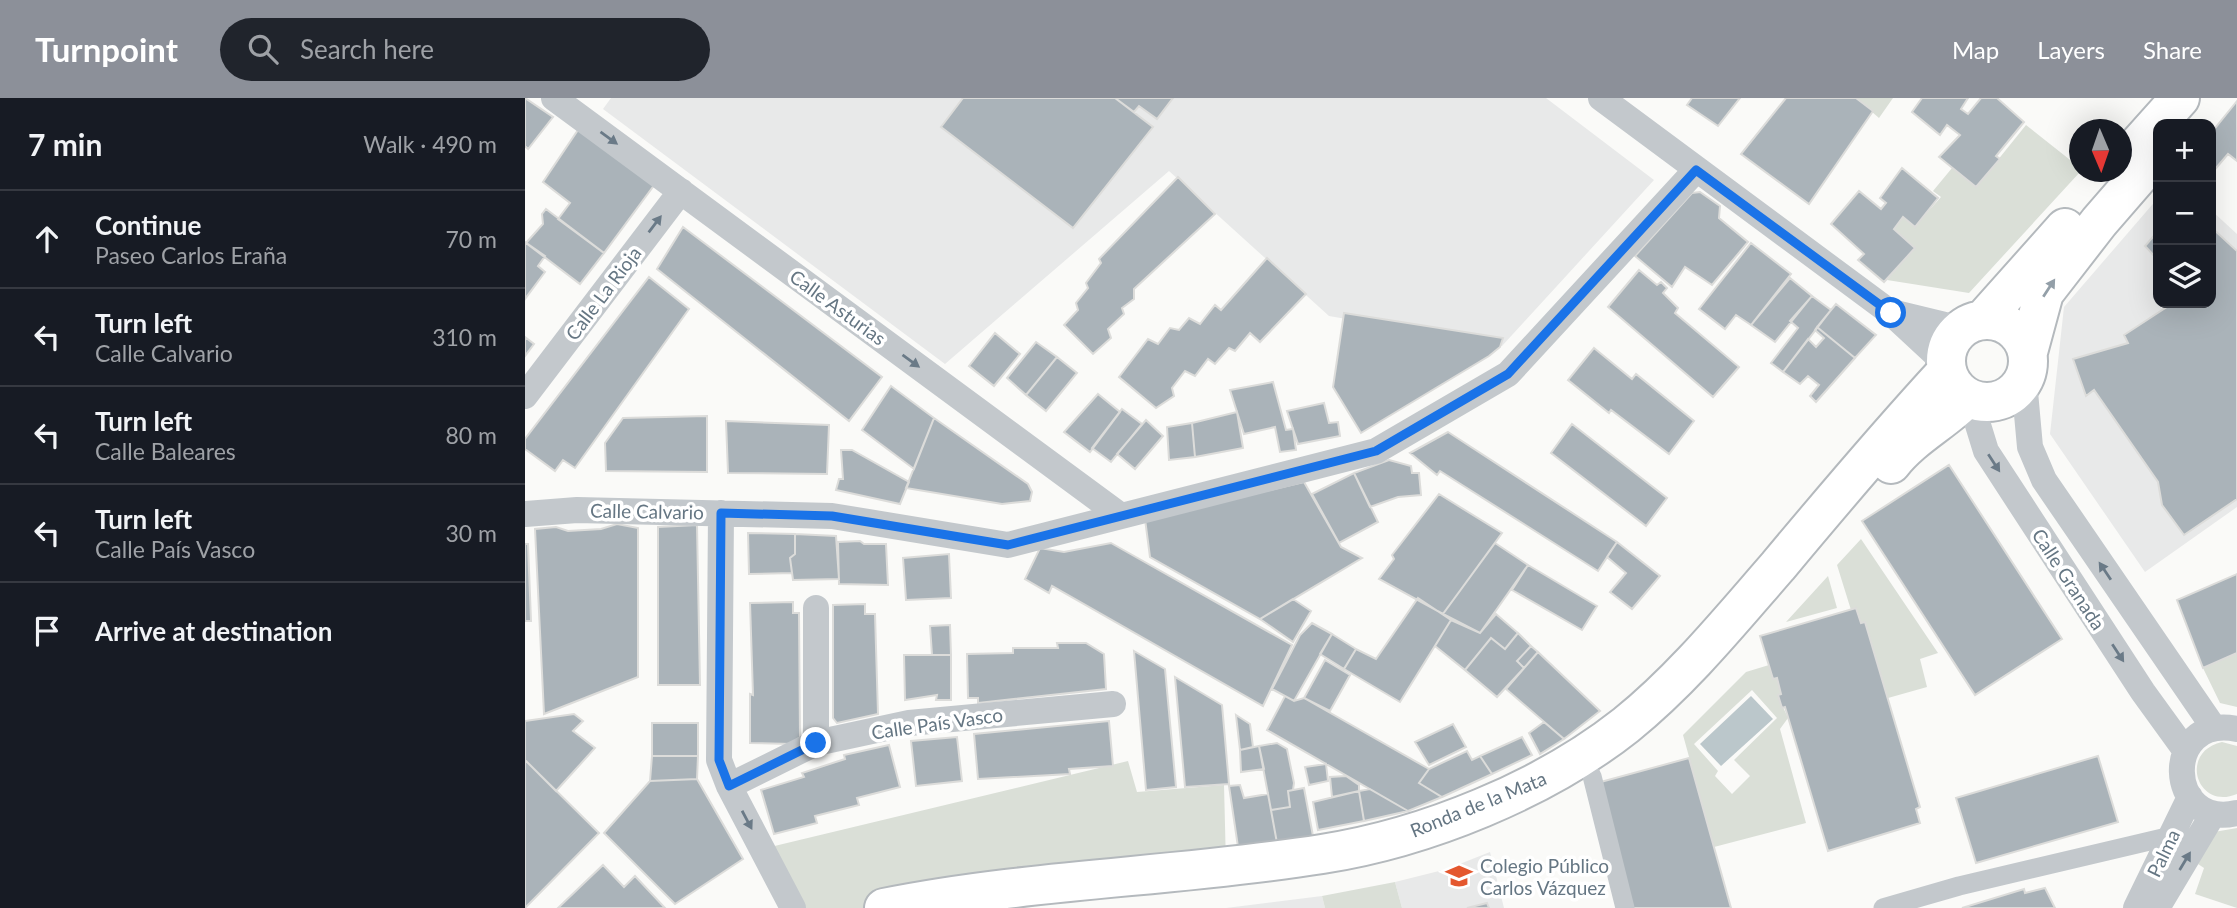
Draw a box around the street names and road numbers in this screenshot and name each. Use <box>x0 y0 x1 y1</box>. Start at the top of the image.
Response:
street label: Calle La Rioja <box>560 242 646 344</box>
street label: Calle Asturias <box>786 264 890 350</box>
street label: Calle Calvario <box>590 499 704 523</box>
street label: Calle Granada <box>2028 524 2110 634</box>
street label: Calle País Vasco <box>870 702 1004 744</box>
street label: Ronda de la Mata <box>1407 766 1549 842</box>
street label: Palma <box>2142 825 2184 881</box>

